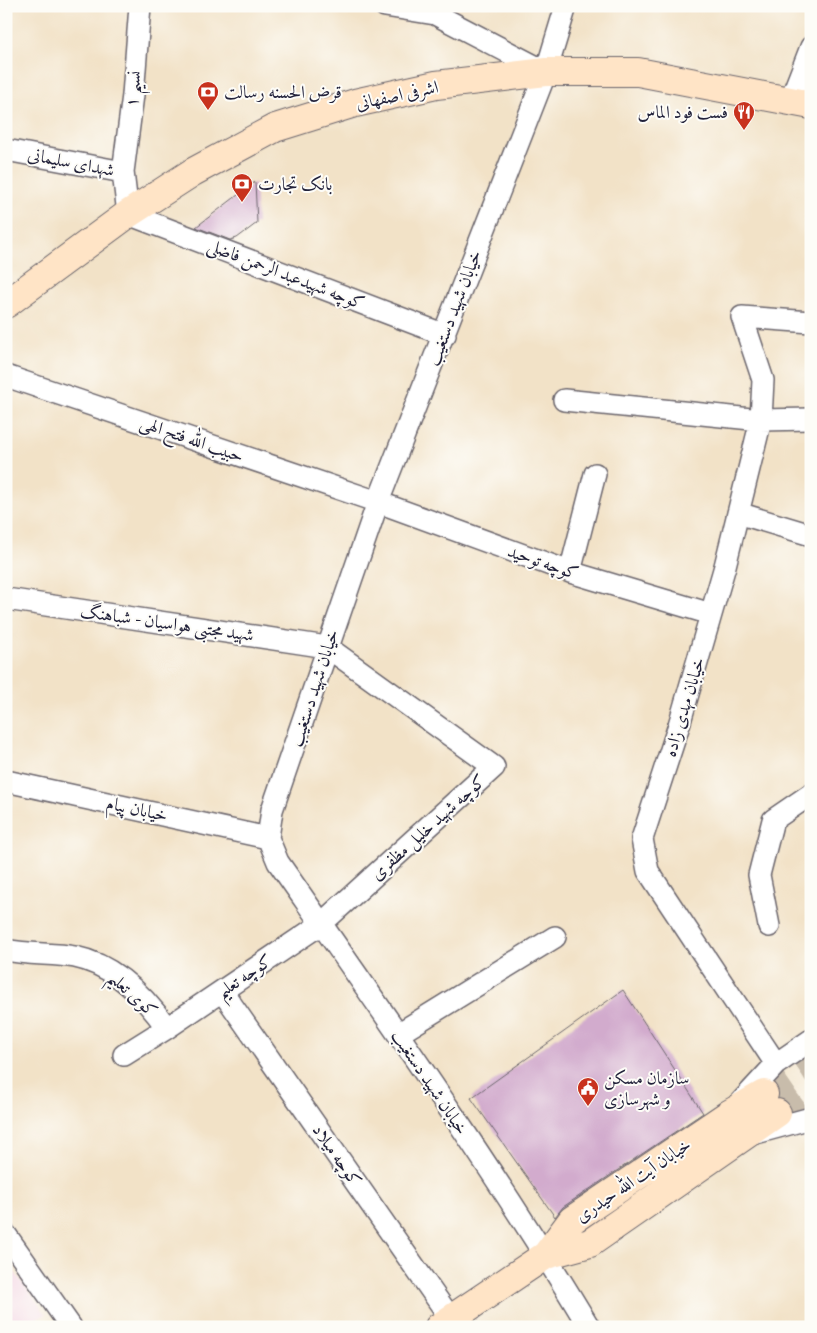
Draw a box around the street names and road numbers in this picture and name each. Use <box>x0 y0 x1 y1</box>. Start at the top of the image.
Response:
street label: نسیم ۱ <box>119 69 153 109</box>
street label: اشرفی اصفهانی <box>353 75 441 115</box>
street label: شهدای سلیمانی <box>26 142 116 182</box>
street label: کوچه شهیدعبد الرحمن فاضلی <box>204 233 368 316</box>
street label: خیابان شهید دستغیب <box>421 247 487 369</box>
street label: حبیب الله فتح الهی <box>136 408 248 472</box>
street label: کوچه توحید <box>504 539 582 586</box>
street label: شهید مجتبی هواسیان - شباهنگ <box>78 599 255 650</box>
street label: خیابان شهید دستغیب <box>284 626 344 750</box>
street label: خیابان مهدی زاده <box>657 654 711 760</box>
street label: کوچه شهید خلیل مظفری <box>365 769 492 886</box>
street label: خیابان پیام <box>103 791 170 831</box>
street label: کوچه تعلیم <box>211 948 280 1009</box>
street label: کوی تعلیم <box>99 965 163 1027</box>
street label: خیابان شهید دستغیب <box>386 1025 474 1139</box>
street label: کوچه میلاد <box>306 1119 367 1192</box>
street label: خیابان آیت الله حیدری <box>569 1131 696 1228</box>

